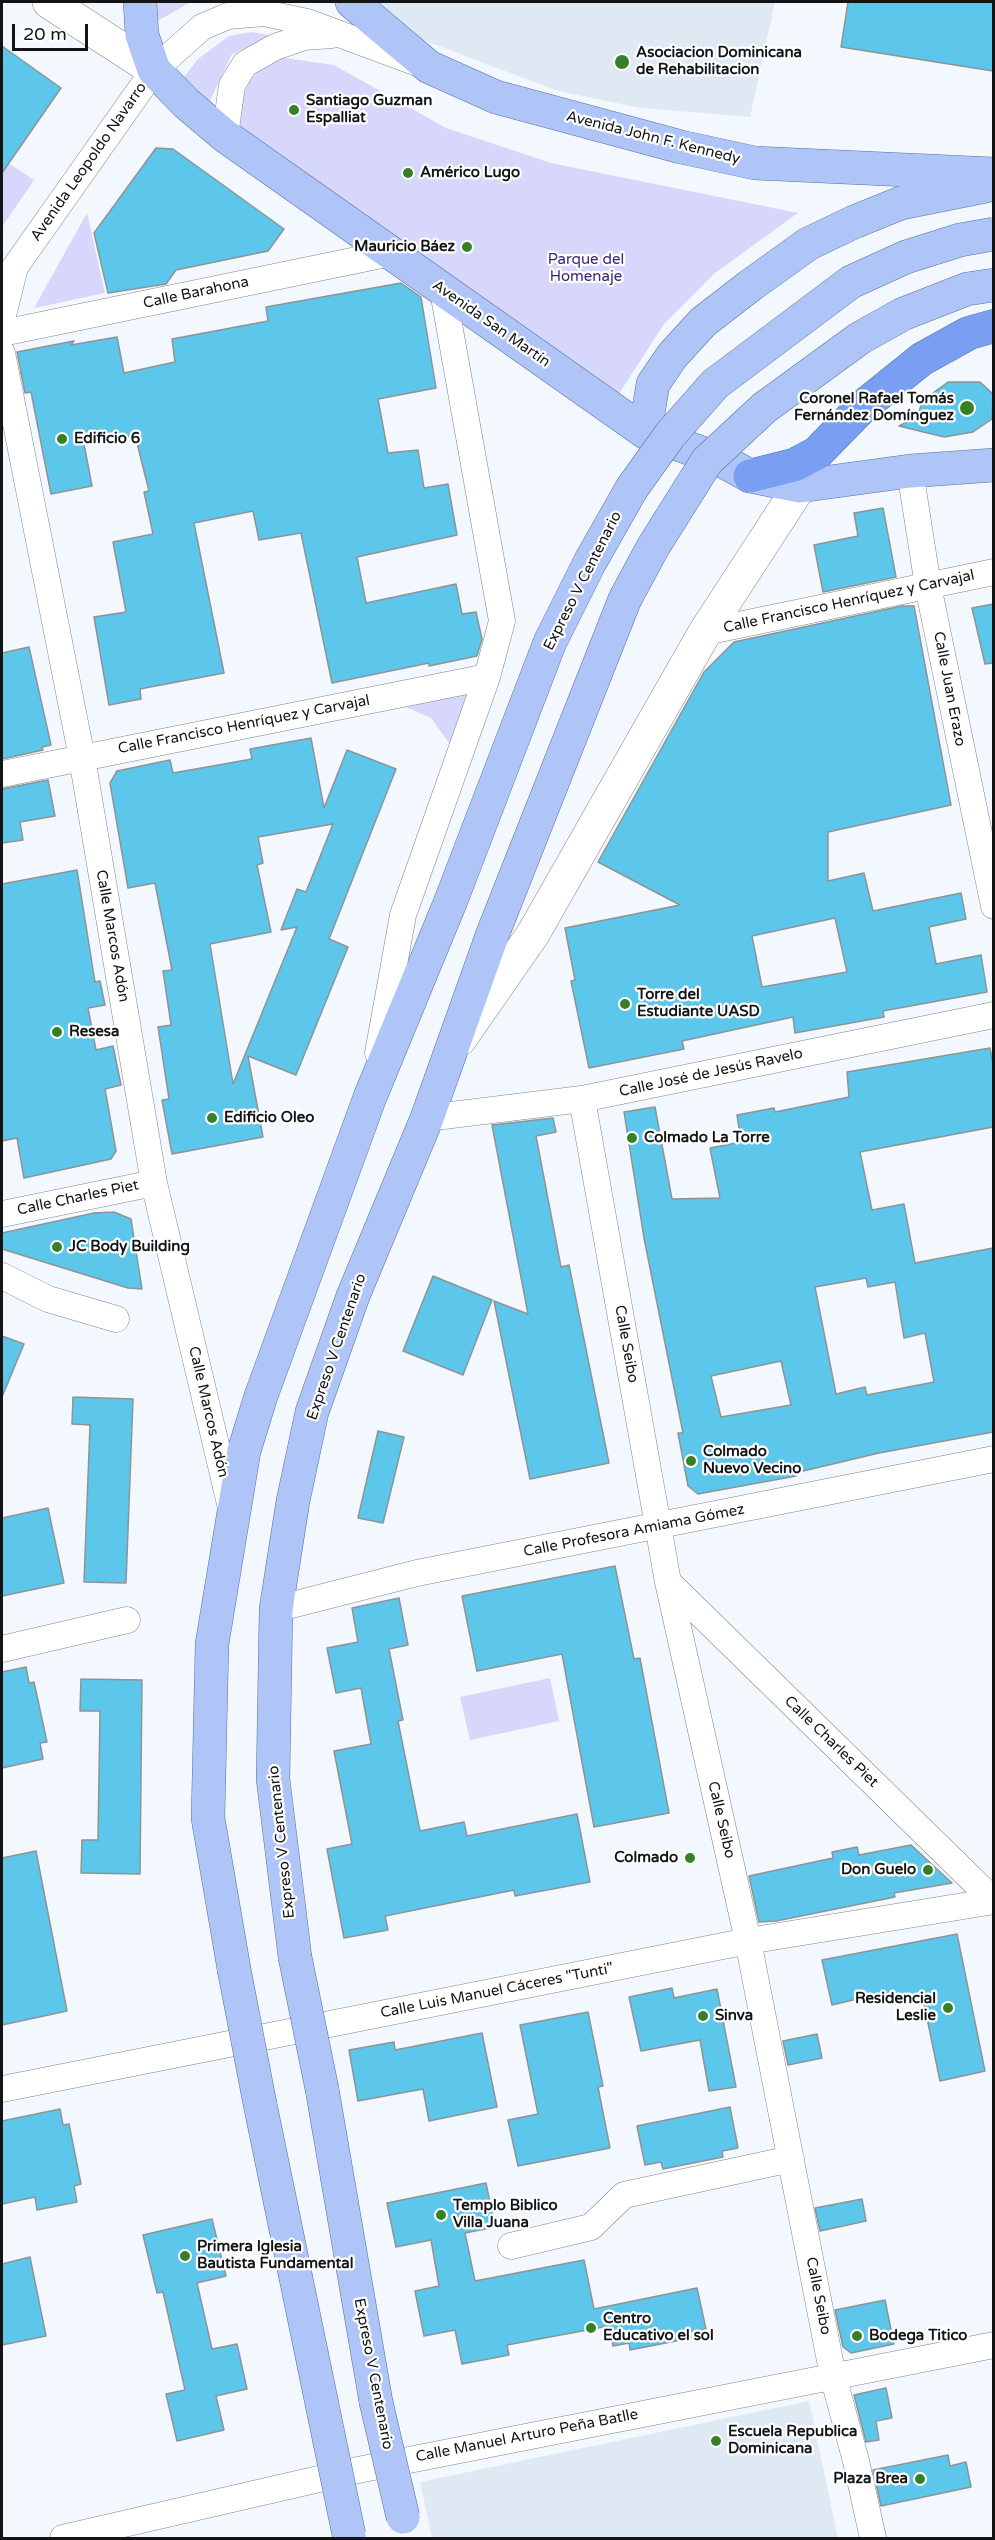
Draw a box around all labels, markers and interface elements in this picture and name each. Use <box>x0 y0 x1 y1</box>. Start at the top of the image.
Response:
scale bar <box>15 12 92 50</box>
text: 20 m <box>23 23 67 45</box>
place label: Asociacion Dominicana de Rehabilitacion <box>636 44 802 79</box>
marker: Asociacion Dominicana de Rehabilitacion <box>613 53 631 71</box>
street label: Avenida Leopoldo Navarro <box>27 79 151 245</box>
place label: Santiago Guzman Espalliat <box>306 92 432 127</box>
marker: Santiago Guzman Espalliat <box>287 103 301 117</box>
street label: Avenida John F. Kennedy <box>564 108 742 168</box>
place label: Américo Lugo <box>420 164 520 182</box>
marker: Américo Lugo <box>401 166 415 180</box>
place label: Mauricio Báez <box>354 238 455 256</box>
marker: Mauricio Báez <box>460 240 474 254</box>
park label: Parque del Homenaje <box>548 251 624 286</box>
street label: Calle Barahona <box>142 273 250 313</box>
street label: Avenida San Martín <box>429 277 553 371</box>
place label: Coronel Rafael Tomás Fernández Domínguez <box>794 390 954 425</box>
marker: Coronel Rafael Tomás Fernández Domínguez <box>958 399 976 417</box>
place label: Edificio 6 <box>74 430 140 448</box>
marker: Edificio 6 <box>55 432 69 446</box>
street label: Expreso V Centenario <box>540 508 626 654</box>
street label: Calle Francisco Henríquez y Carvajal <box>722 567 976 637</box>
street label: Calle Juan Erazo <box>929 630 969 748</box>
street label: Calle Francisco Henríquez y Carvajal <box>117 692 371 758</box>
street label: Calle Marcos Adón <box>91 868 133 1004</box>
place label: Torre del Estudiante UASD <box>637 986 760 1021</box>
marker: Torre del Estudiante UASD <box>618 997 632 1011</box>
place label: Resesa <box>69 1023 119 1041</box>
marker: Resesa <box>50 1025 64 1039</box>
street label: Calle José de Jesús Ravelo <box>618 1045 804 1101</box>
place label: Edificio Oleo <box>224 1109 314 1127</box>
marker: Edificio Oleo <box>205 1111 219 1125</box>
place label: Colmado La Torre <box>644 1129 770 1147</box>
marker: Colmado La Torre <box>625 1131 639 1145</box>
street label: Calle Charles Piet <box>16 1176 140 1220</box>
place label: JC Body Building <box>69 1238 190 1256</box>
marker: JC Body Building <box>50 1240 64 1254</box>
street label: Expreso V Centenario <box>303 1271 371 1423</box>
street label: Calle Seibo <box>610 1304 642 1384</box>
street label: Calle Marcos Adón <box>184 1345 232 1479</box>
place label: Colmado Nuevo Vecino <box>703 1443 801 1478</box>
marker: Colmado Nuevo Vecino <box>684 1454 698 1468</box>
street label: Calle Profesora Amiama Gómez <box>522 1501 746 1561</box>
street label: Calle Charles Piet <box>780 1693 882 1791</box>
street label: Expreso V Centenario <box>265 1765 299 1919</box>
street label: Calle Seibo <box>703 1780 739 1860</box>
place label: Colmado <box>614 1849 678 1867</box>
marker: Colmado <box>683 1851 697 1865</box>
place label: Don Guelo <box>841 1861 916 1879</box>
marker: Don Guelo <box>921 1863 935 1877</box>
street label: Calle Luis Manuel Cáceres "Tunti" <box>379 1960 615 2022</box>
place label: Residencial Leslie <box>855 1990 936 2025</box>
marker: Residencial Leslie <box>941 2001 955 2015</box>
place label: Sinva <box>715 2007 753 2025</box>
marker: Sinva <box>696 2009 710 2023</box>
place label: Templo Biblico Villa Juana <box>453 2197 558 2232</box>
marker: Templo Biblico Villa Juana <box>434 2208 448 2222</box>
place label: Primera Iglesia Bautista Fundamental <box>197 2238 353 2273</box>
marker: Primera Iglesia Bautista Fundamental <box>178 2249 192 2263</box>
street label: Calle Seibo <box>802 2256 834 2336</box>
street label: Expreso V Centenario <box>350 2297 396 2451</box>
place label: Centro Educativo el sol <box>603 2310 714 2345</box>
marker: Centro Educativo el sol <box>584 2321 598 2335</box>
place label: Bodega Titico <box>869 2327 967 2345</box>
marker: Bodega Titico <box>850 2329 864 2343</box>
street label: Calle Manuel Arturo Peña Batlle <box>414 2406 640 2466</box>
place label: Escuela Republica Dominicana <box>728 2423 857 2458</box>
marker: Escuela Republica Dominicana <box>709 2434 723 2448</box>
place label: Plaza Brea <box>833 2470 908 2488</box>
marker: Plaza Brea <box>913 2472 927 2486</box>

